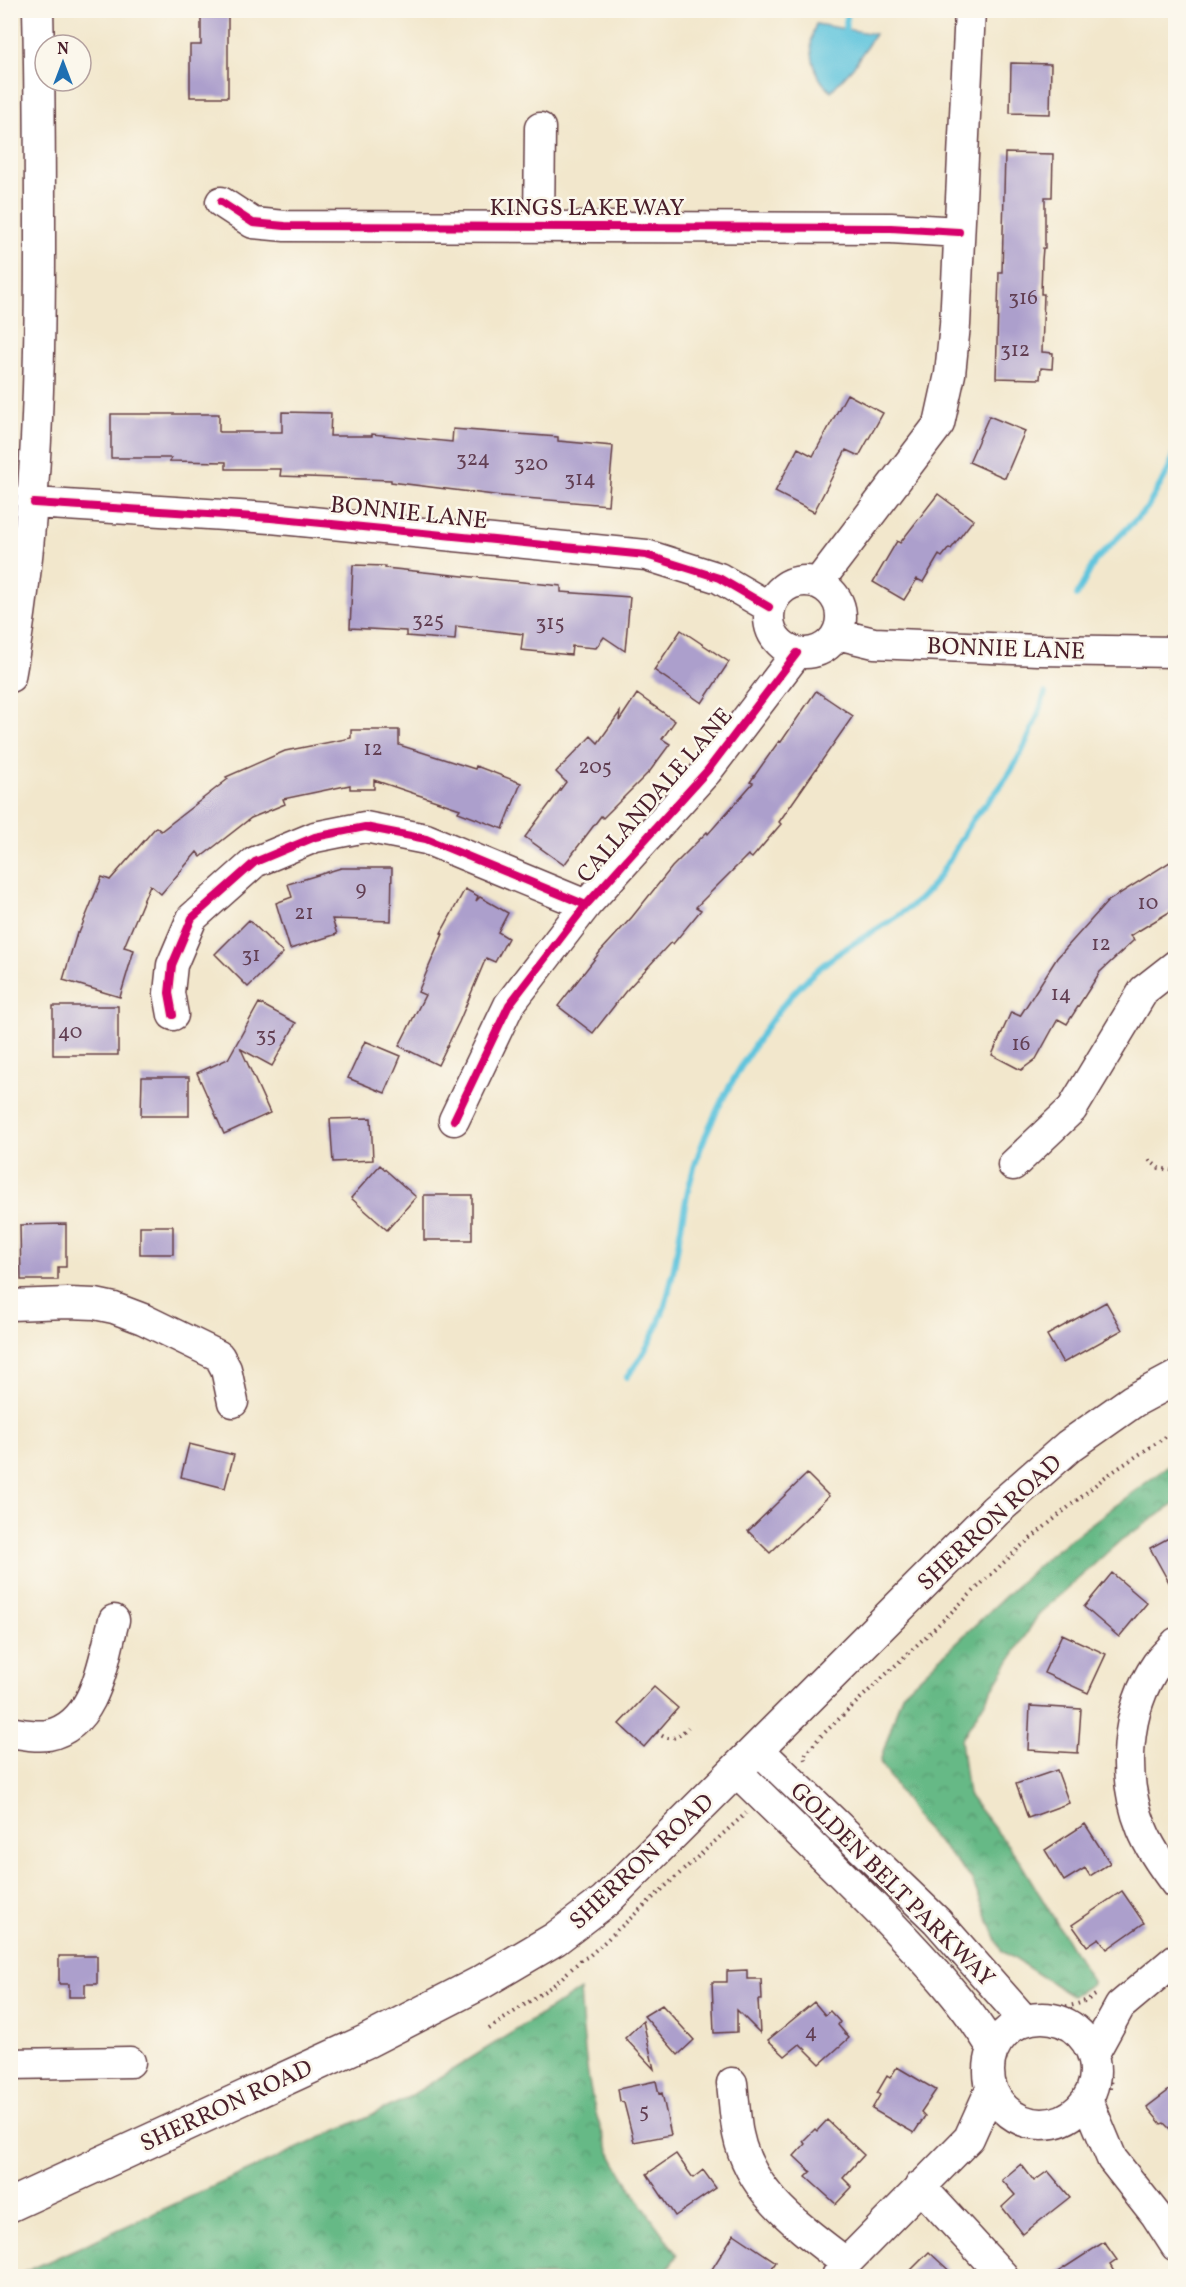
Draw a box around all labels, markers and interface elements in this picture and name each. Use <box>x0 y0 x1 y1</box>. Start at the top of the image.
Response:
north arrow <box>33 33 93 93</box>
text: N <box>57 39 69 61</box>
street label: KINGS LAKE WAY <box>489 192 685 226</box>
house number: 316 <box>1008 284 1038 313</box>
house number: 312 <box>1000 336 1030 365</box>
house number: 324 <box>456 445 490 474</box>
house number: 320 <box>514 450 548 479</box>
house number: 314 <box>564 465 596 494</box>
street label: BONNIE LANE <box>328 489 489 539</box>
house number: 325 <box>412 606 444 635</box>
house number: 315 <box>535 609 565 638</box>
street label: BONNIE LANE <box>926 630 1086 670</box>
street label: CALLANDALE LANE <box>570 701 741 892</box>
house number: 12 <box>363 735 383 764</box>
house number: 205 <box>578 753 612 782</box>
house number: 9 <box>356 875 367 904</box>
house number: 10 <box>1138 889 1158 918</box>
house number: 21 <box>294 899 314 928</box>
house number: 12 <box>1091 930 1111 959</box>
house number: 31 <box>242 941 260 970</box>
house number: 14 <box>1051 980 1071 1009</box>
house number: 40 <box>58 1018 82 1047</box>
house number: 35 <box>256 1021 276 1050</box>
house number: 16 <box>1012 1030 1030 1059</box>
street label: SHERRON ROAD <box>911 1447 1070 1600</box>
street label: GOLDEN BELT PARKWAY <box>782 1775 1002 1995</box>
street label: SHERRON ROAD <box>563 1786 722 1939</box>
house number: 4 <box>805 2018 817 2047</box>
street label: SHERRON ROAD <box>135 2052 319 2162</box>
house number: 5 <box>639 2097 649 2126</box>

